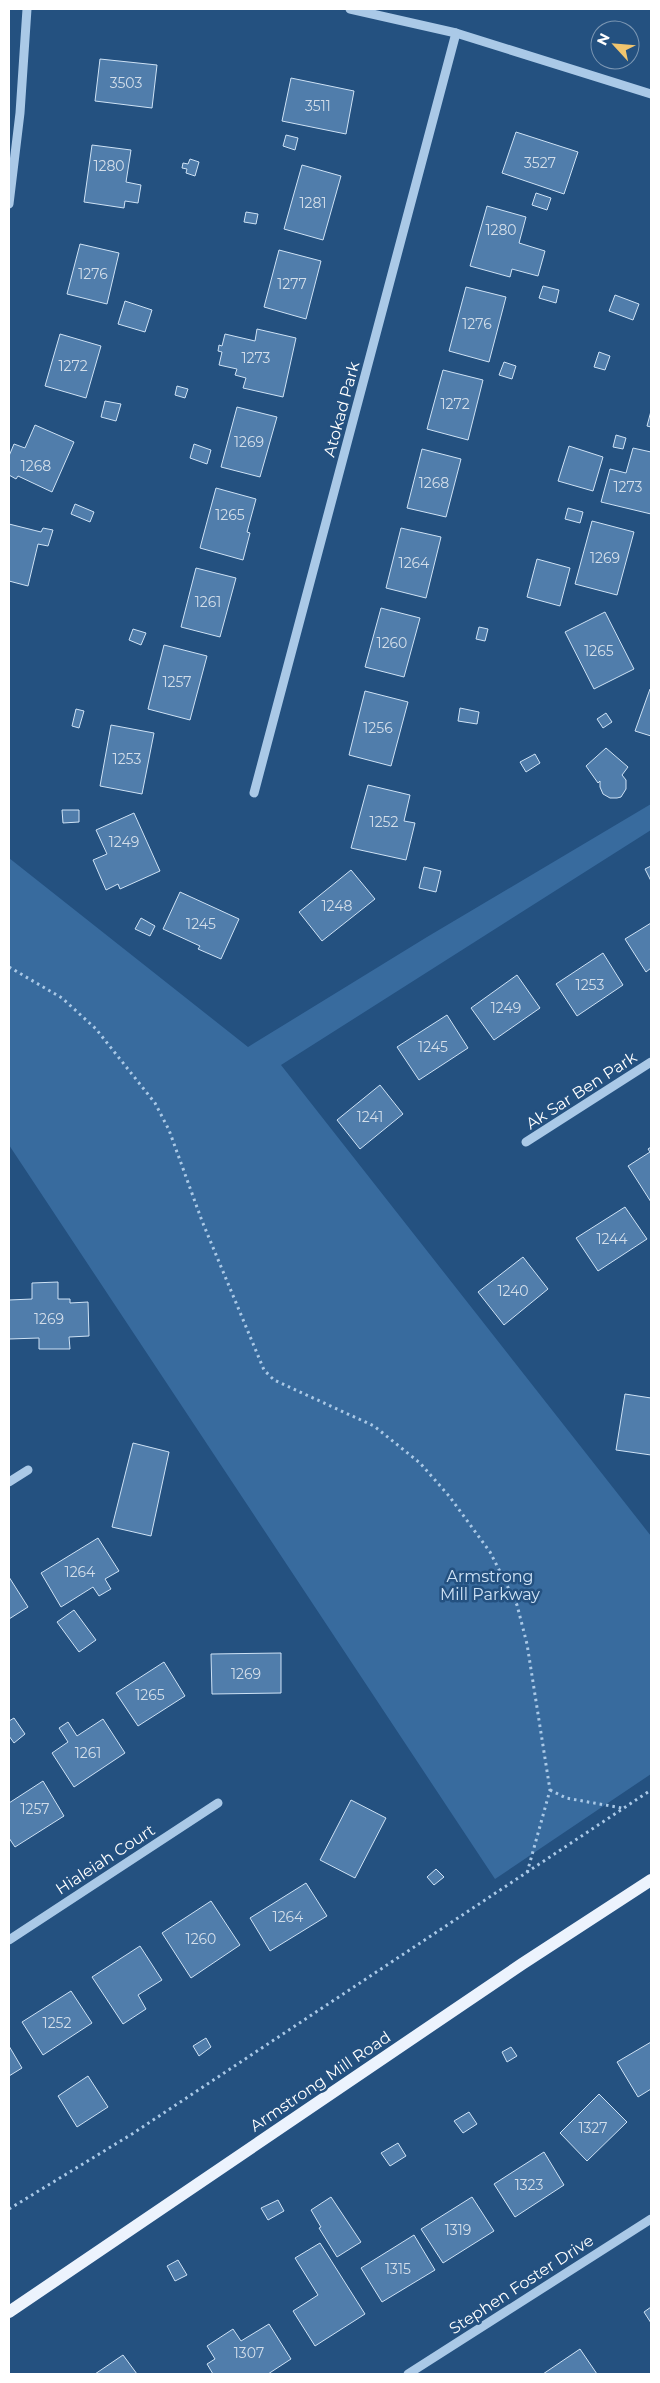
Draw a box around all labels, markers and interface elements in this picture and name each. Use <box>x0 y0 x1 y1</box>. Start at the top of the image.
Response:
north arrow <box>590 20 640 70</box>
text: N <box>593 30 614 48</box>
house number: 3503 <box>110 74 142 92</box>
house number: 3511 <box>305 97 331 115</box>
house number: 3527 <box>524 154 556 172</box>
house number: 1280 <box>93 157 125 175</box>
house number: 1281 <box>300 194 327 212</box>
house number: 1280 <box>485 221 517 239</box>
house number: 1276 <box>78 265 108 283</box>
house number: 1277 <box>277 275 307 293</box>
house number: 1276 <box>462 315 492 333</box>
house number: 1273 <box>242 349 271 367</box>
house number: 1272 <box>58 357 88 375</box>
street label: Atokad Park <box>320 359 363 459</box>
house number: 1272 <box>440 395 470 413</box>
house number: 1269 <box>234 433 264 451</box>
house number: 1268 <box>21 457 51 475</box>
house number: 1268 <box>419 474 449 492</box>
house number: 1273 <box>614 478 643 496</box>
house number: 1265 <box>215 506 245 524</box>
house number: 1269 <box>590 549 620 567</box>
house number: 1264 <box>399 554 430 572</box>
house number: 1261 <box>195 593 221 611</box>
house number: 1260 <box>377 634 407 652</box>
house number: 1265 <box>584 642 614 660</box>
house number: 1257 <box>163 673 191 691</box>
house number: 1256 <box>363 719 393 737</box>
house number: 1253 <box>113 750 141 768</box>
house number: 1252 <box>370 813 398 831</box>
house number: 1249 <box>109 833 139 851</box>
house number: 1248 <box>321 897 353 915</box>
house number: 1245 <box>186 915 216 933</box>
house number: 1253 <box>576 976 604 994</box>
house number: 1249 <box>491 999 521 1017</box>
house number: 1245 <box>418 1038 448 1056</box>
street label: Ak Sar Ben Park <box>522 1047 641 1133</box>
house number: 1241 <box>357 1108 383 1126</box>
house number: 1244 <box>596 1230 628 1248</box>
house number: 1240 <box>497 1282 529 1300</box>
house number: 1269 <box>34 1310 64 1328</box>
house number: 1264 <box>65 1563 96 1581</box>
park label: Armstrong Mill Parkway <box>440 1567 540 1604</box>
house number: 1269 <box>231 1665 261 1683</box>
house number: 1265 <box>135 1686 165 1704</box>
house number: 1261 <box>75 1744 101 1762</box>
house number: 1257 <box>21 1800 49 1818</box>
street label: Hialeiah Court <box>52 1820 159 1899</box>
house number: 1264 <box>273 1908 304 1926</box>
house number: 1260 <box>186 1930 216 1948</box>
house number: 1252 <box>43 2014 71 2032</box>
street label: Armstrong Mill Road <box>246 2027 394 2136</box>
house number: 1327 <box>578 2119 608 2137</box>
house number: 1323 <box>515 2176 543 2194</box>
house number: 1319 <box>445 2221 471 2239</box>
street label: Stephen Foster Drive <box>446 2231 597 2338</box>
house number: 1315 <box>385 2260 411 2278</box>
house number: 1307 <box>234 2344 264 2362</box>

